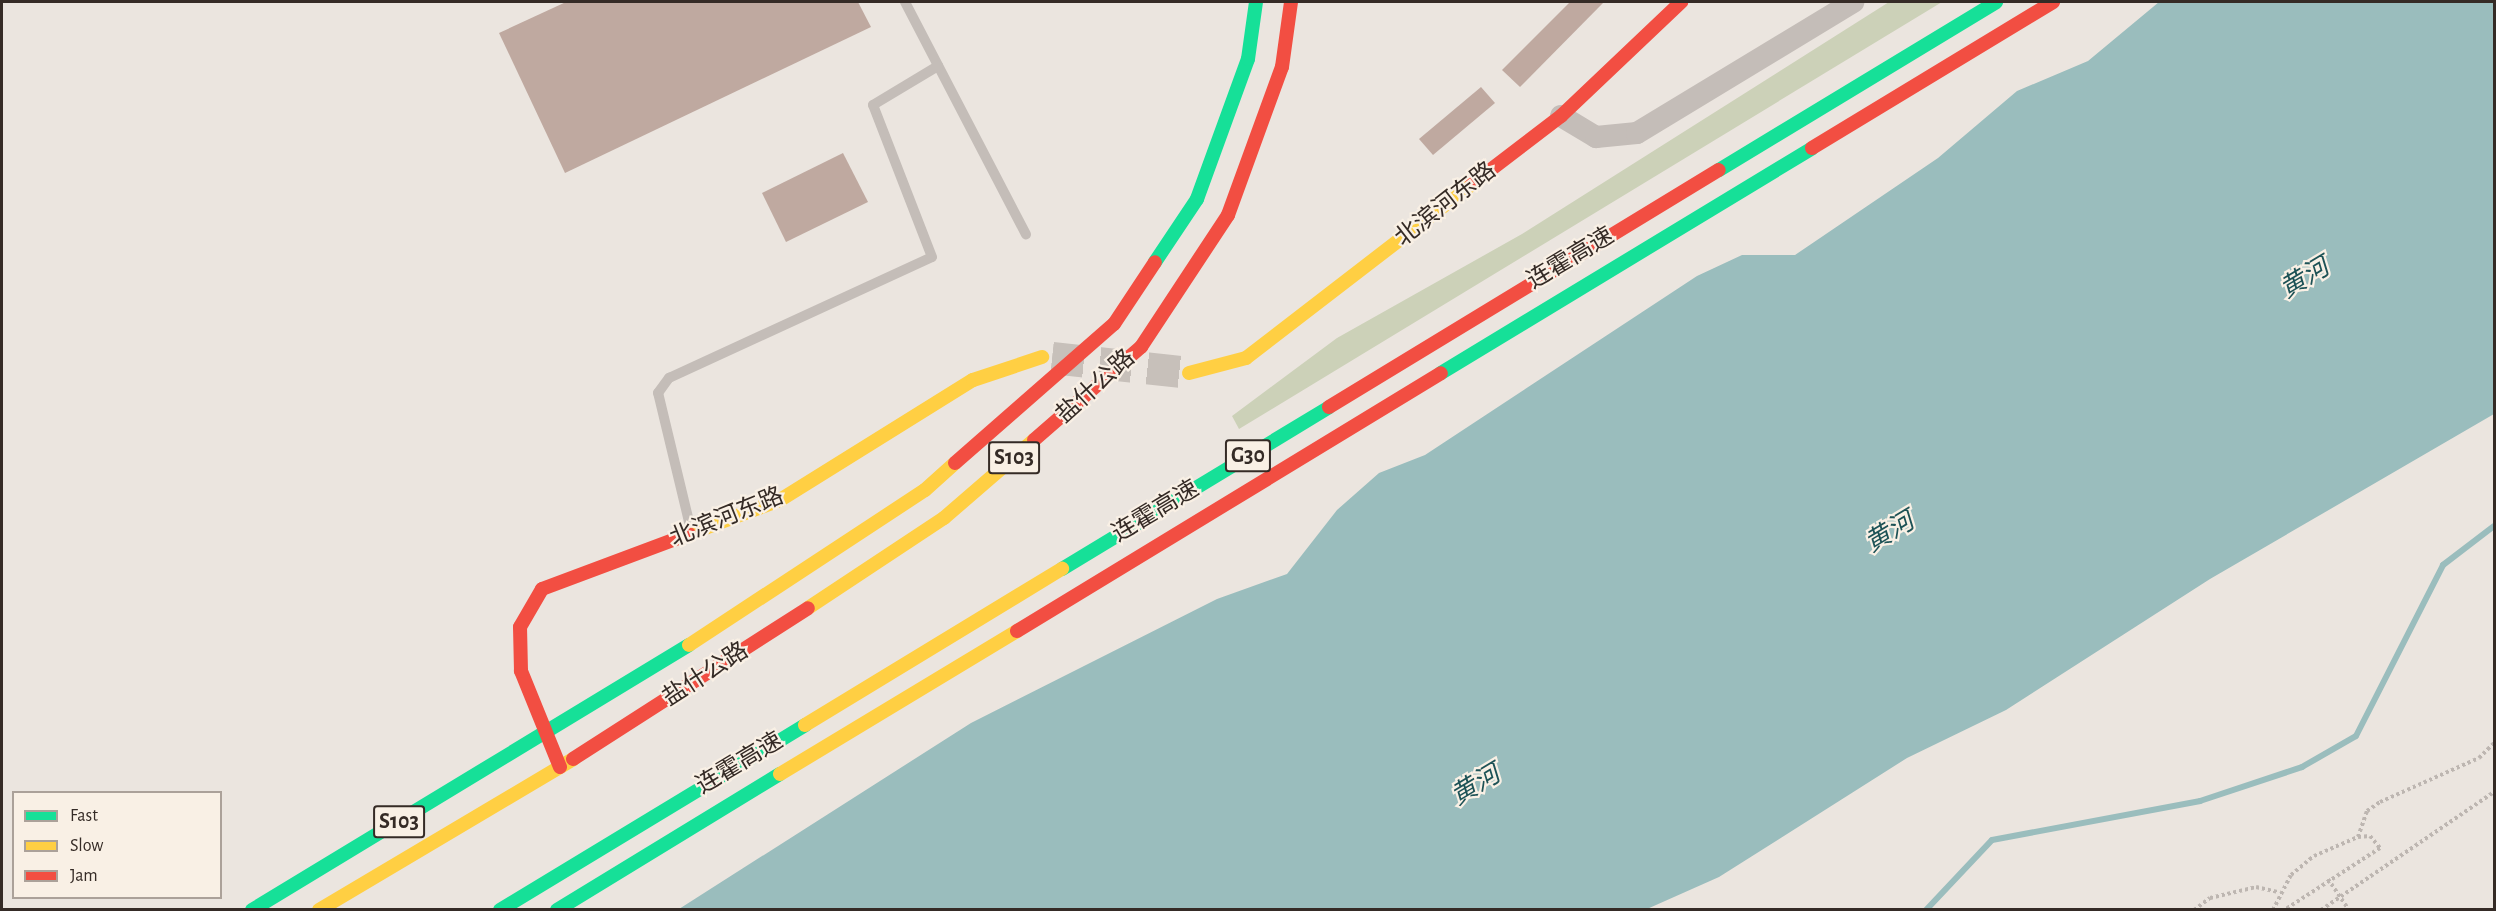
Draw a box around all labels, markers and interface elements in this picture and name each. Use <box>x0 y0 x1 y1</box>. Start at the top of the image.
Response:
street label: 北滨河东路 <box>1390 157 1502 253</box>
street label: 连霍高速 <box>1522 222 1620 296</box>
water label: 黄河 <box>2275 252 2335 306</box>
street label: 盐什公路 <box>1051 344 1141 430</box>
road number: G30 <box>1224 437 1272 475</box>
road number: S103 <box>987 439 1041 477</box>
street label: 连霍高速 <box>1107 475 1205 549</box>
street label: 北滨河东路 <box>666 482 788 554</box>
water label: 黄河 <box>1860 506 1920 560</box>
street label: 盐什公路 <box>658 637 754 713</box>
street label: 连霍高速 <box>691 727 789 801</box>
water label: 黄河 <box>1446 759 1506 813</box>
legend <box>12 791 222 899</box>
road number: S103 <box>372 803 426 841</box>
text: Fast <box>70 807 98 825</box>
text: Slow <box>70 837 103 855</box>
text: Jam <box>70 867 98 885</box>

